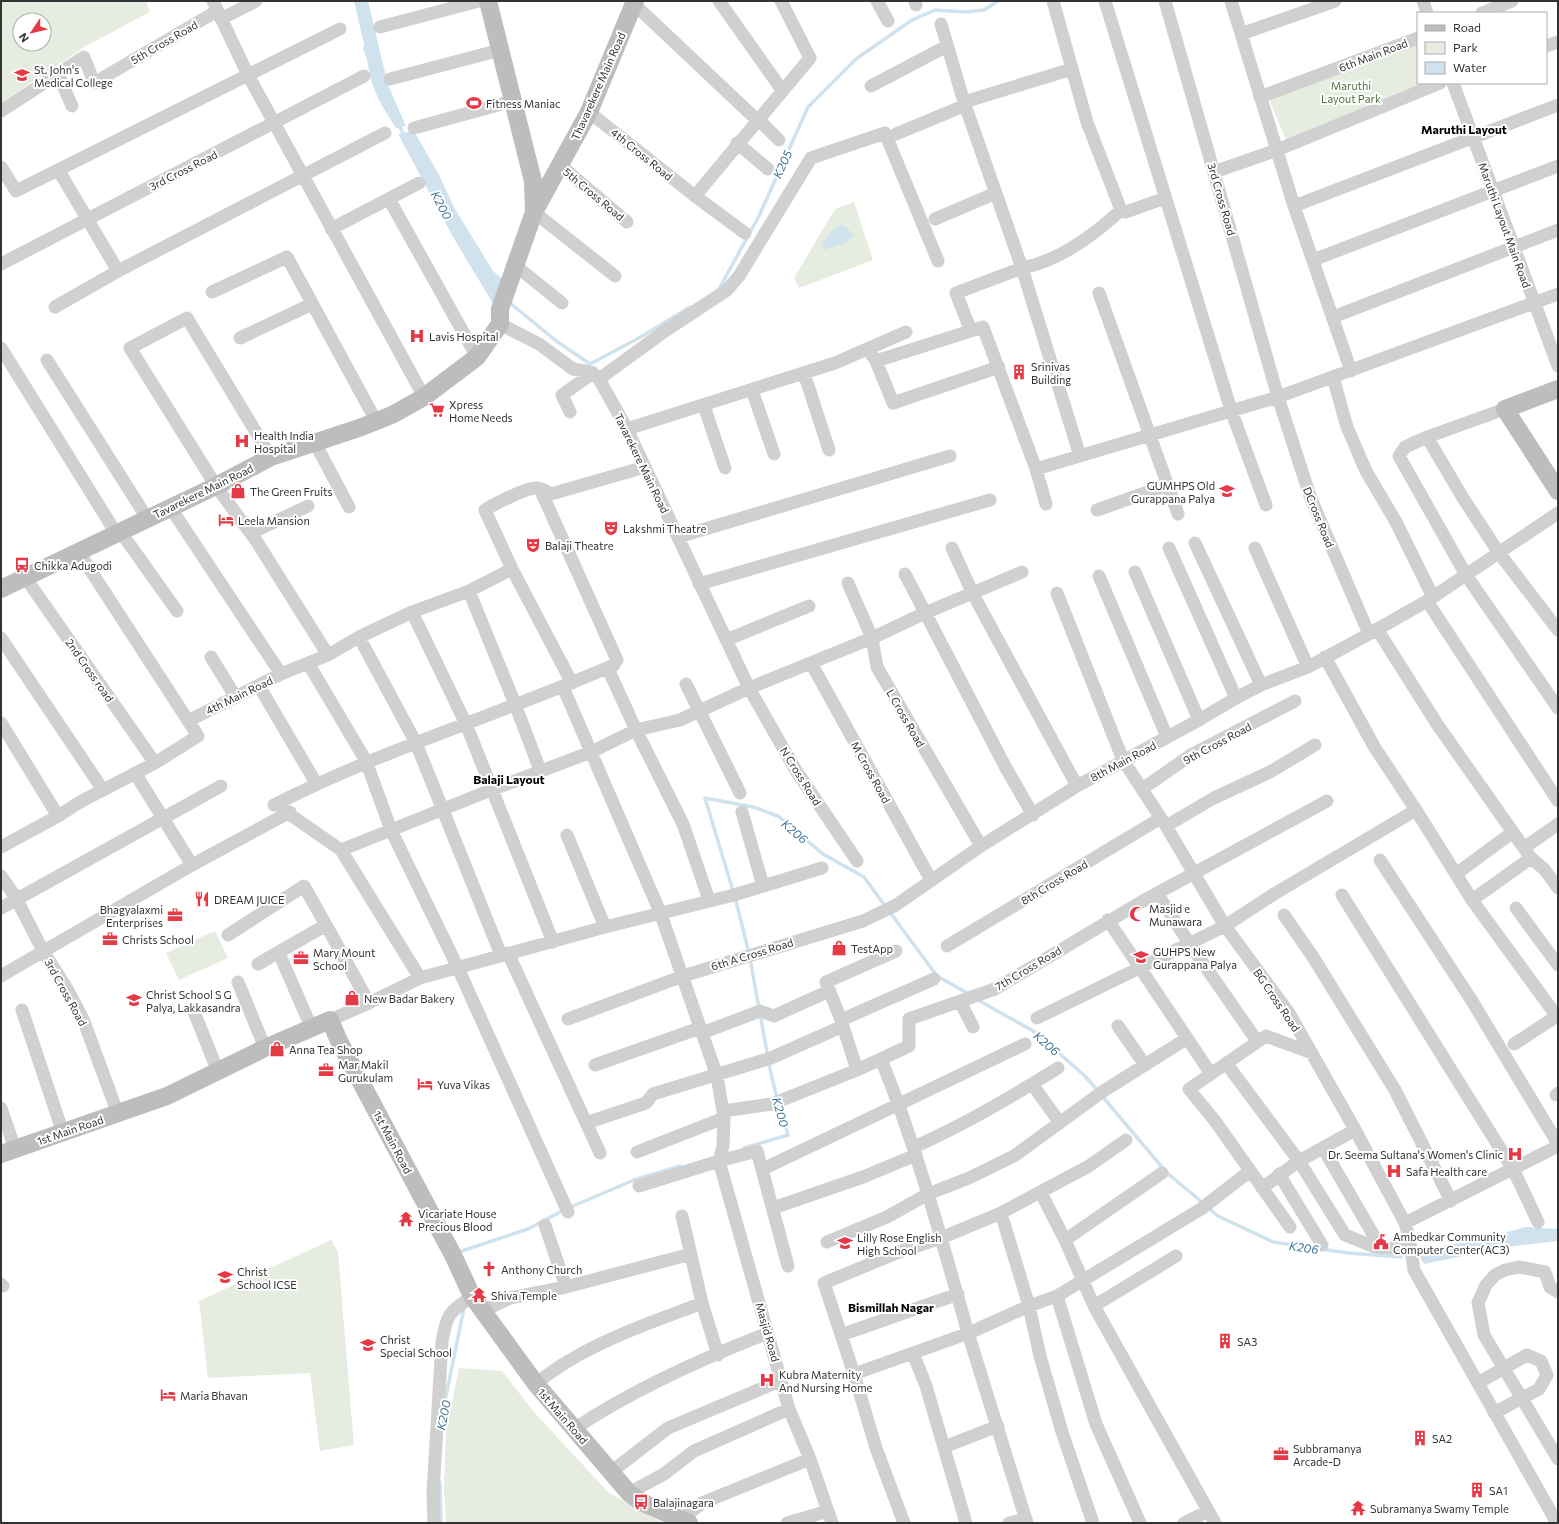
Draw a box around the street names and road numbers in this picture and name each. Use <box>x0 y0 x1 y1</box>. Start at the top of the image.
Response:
street label: 5th Cross Road <box>128 18 200 66</box>
street label: Thavarekere Main Road <box>568 30 628 142</box>
street label: 6th Main Road <box>1337 36 1409 74</box>
street label: 4th Cross Road <box>609 125 675 183</box>
street label: 3rd Cross Road <box>147 147 219 193</box>
street label: 3rd Cross Road <box>1205 161 1239 237</box>
street label: Maruthi Layout Main Road <box>1476 161 1534 289</box>
street label: 5th Cross Road <box>561 165 627 223</box>
street label: Tavarekere Main Road <box>612 411 672 515</box>
street label: Tavarekere Main Road <box>151 461 255 521</box>
street label: DCross Road <box>1301 485 1337 549</box>
street label: 2nd Cross road <box>63 636 117 704</box>
street label: 4th Main Road <box>204 673 274 717</box>
street label: L Cross Road <box>884 687 928 749</box>
street label: 9th Cross Road <box>1181 720 1253 766</box>
street label: 8th Main Road <box>1088 738 1158 784</box>
street label: M Cross Road <box>849 739 893 805</box>
street label: N Cross Road <box>778 744 824 808</box>
street label: 8th Cross Road <box>1018 857 1090 907</box>
street label: 6th A Cross Road <box>709 935 795 973</box>
street label: 7th Cross Road <box>993 943 1063 993</box>
street label: 3rd Cross Road <box>42 956 90 1028</box>
street label: BG Cross Road <box>1251 966 1303 1034</box>
street label: 1st Main Road <box>371 1108 415 1176</box>
street label: 1st Main Road <box>35 1113 105 1147</box>
street label: Masjid Road <box>753 1301 783 1363</box>
street label: 1st Main Road <box>535 1386 591 1446</box>

